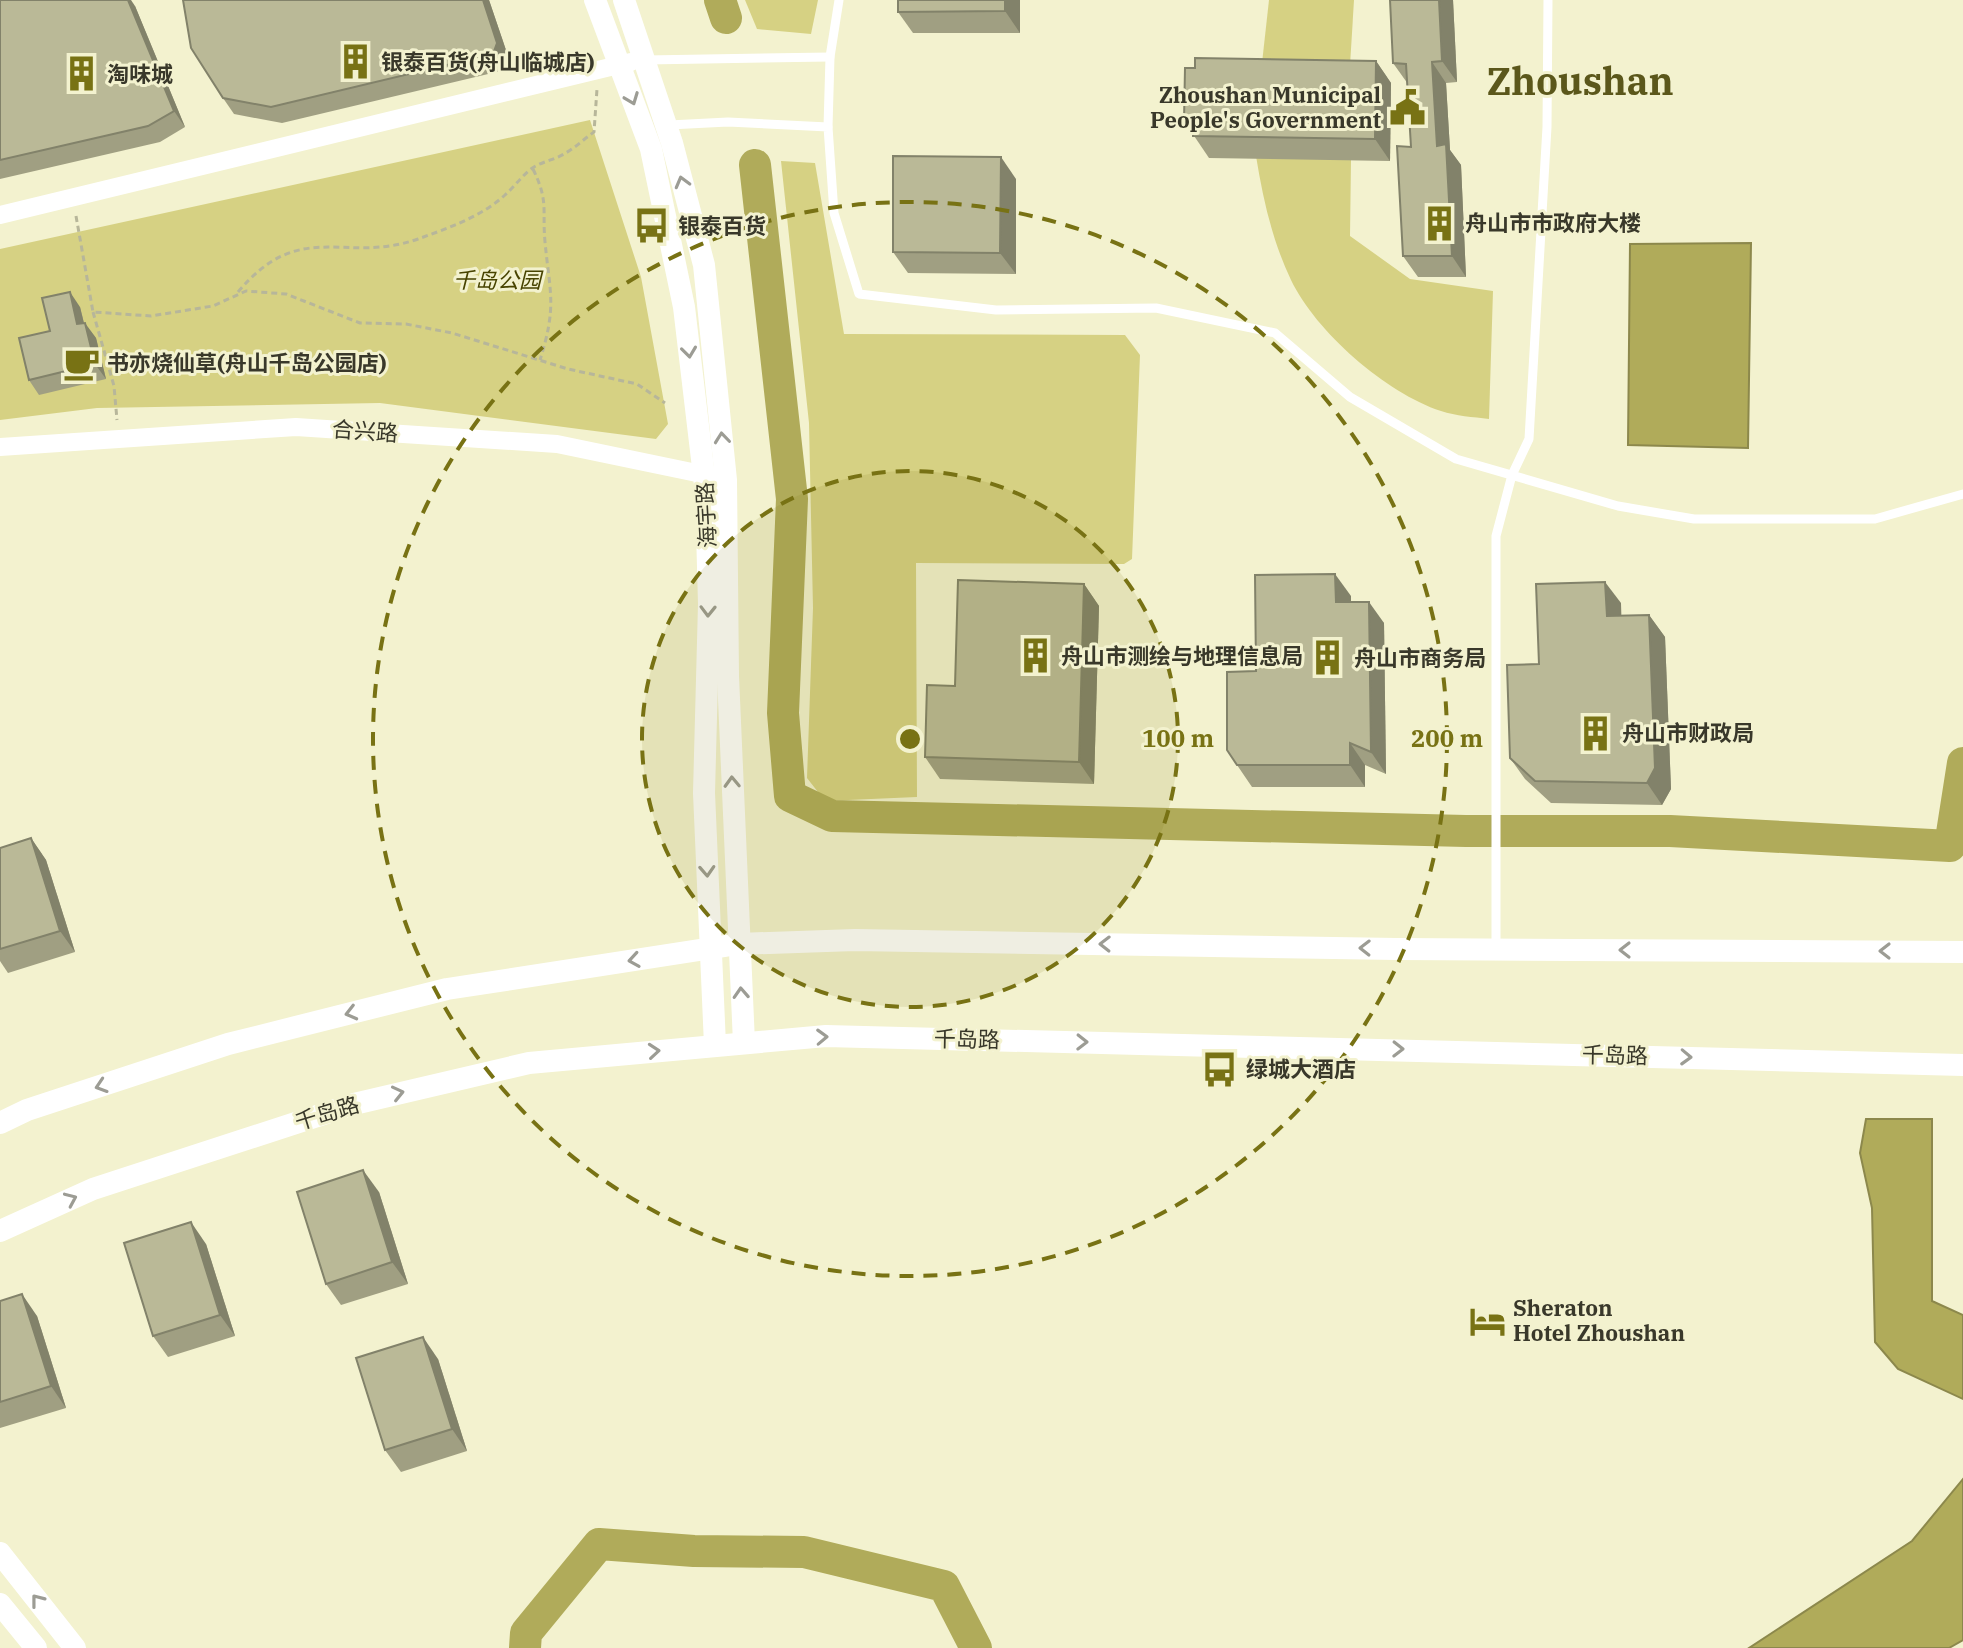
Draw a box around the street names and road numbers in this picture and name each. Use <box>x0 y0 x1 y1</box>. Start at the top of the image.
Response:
street label: 合兴路 <box>331 414 399 447</box>
street label: 海宇路 <box>689 481 722 549</box>
street label: 千岛路 <box>934 1023 1000 1054</box>
street label: 千岛路 <box>1582 1039 1648 1070</box>
street label: 千岛路 <box>291 1089 363 1136</box>

